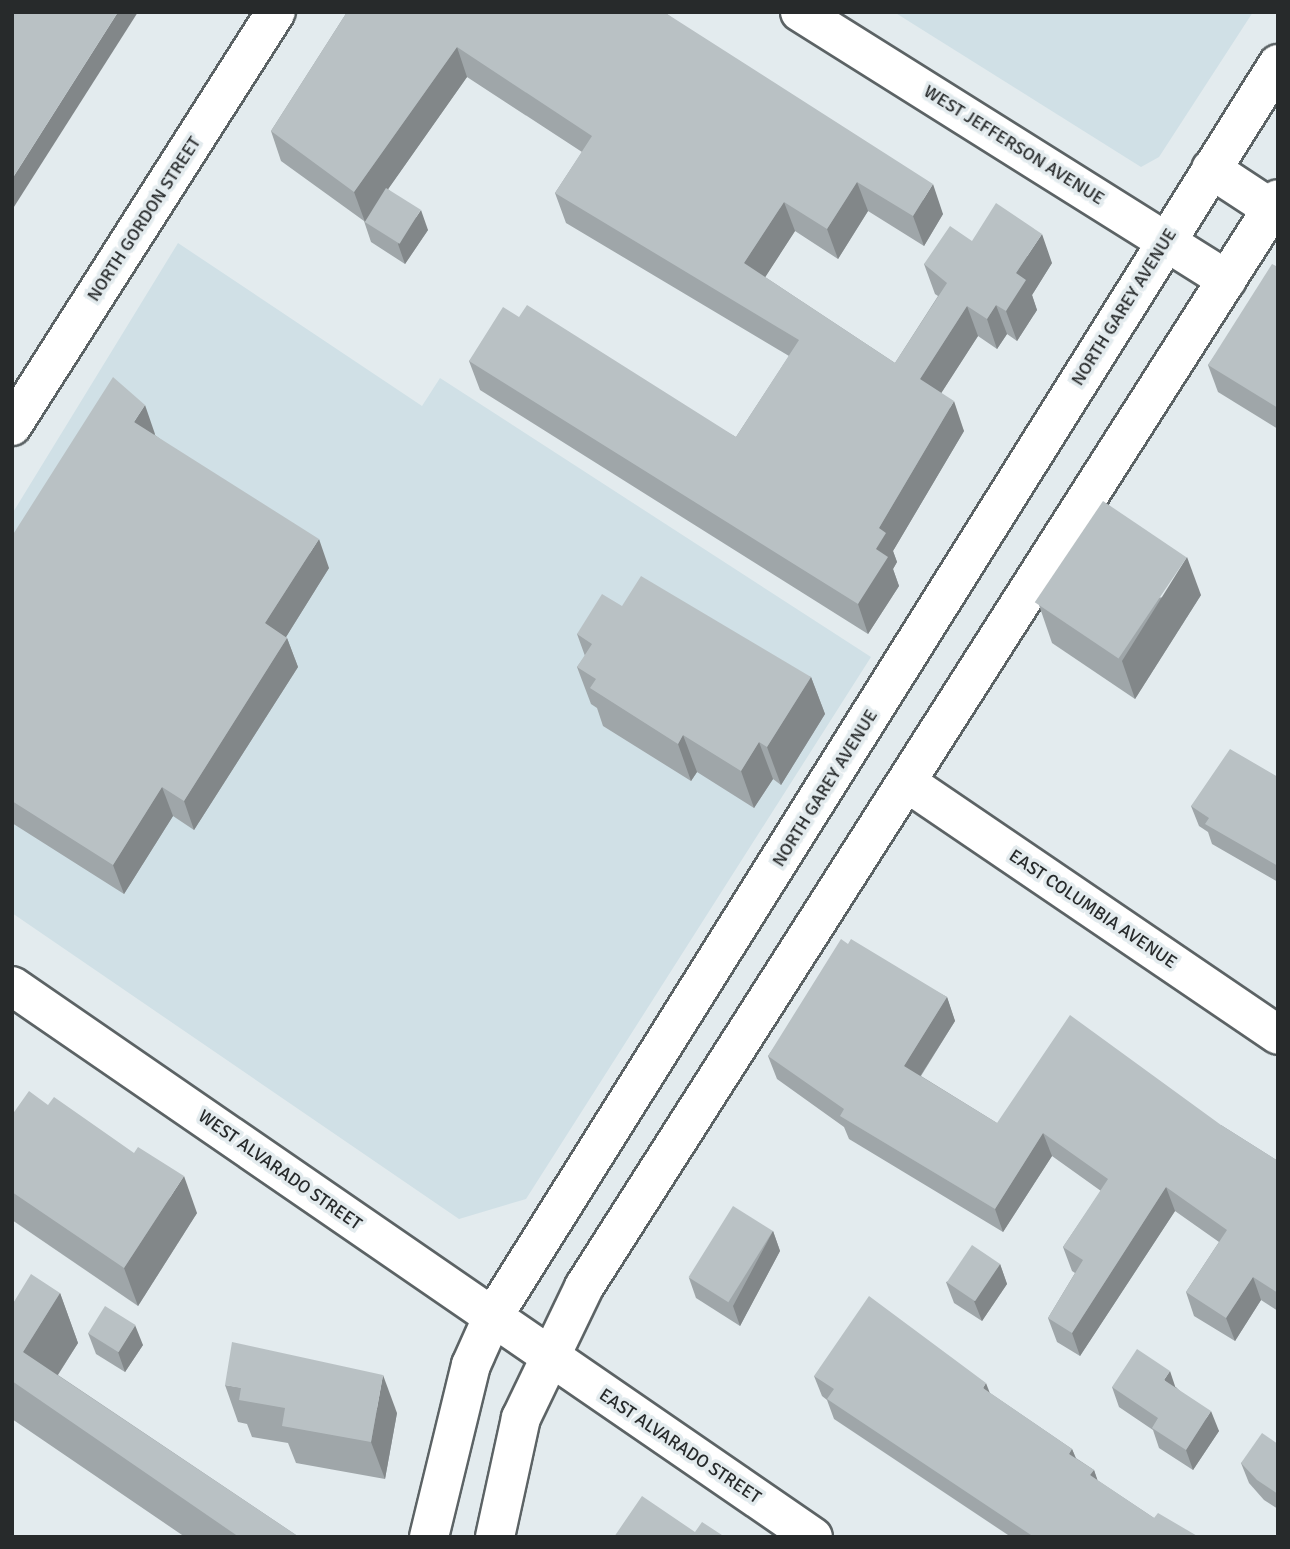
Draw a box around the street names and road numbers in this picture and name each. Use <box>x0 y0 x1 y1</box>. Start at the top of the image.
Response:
street label: WEST JEFFERSON AVENUE <box>920 80 1108 210</box>
street label: NORTH GORDON STREET <box>83 133 205 305</box>
street label: NORTH GAREY AVENUE <box>1067 224 1181 390</box>
street label: NORTH GAREY AVENUE <box>768 705 882 871</box>
street label: EAST COLUMBIA AVENUE <box>1005 845 1181 973</box>
street label: WEST ALVARADO STREET <box>194 1105 366 1235</box>
street label: EAST ALVARADO STREET <box>595 1384 765 1508</box>

